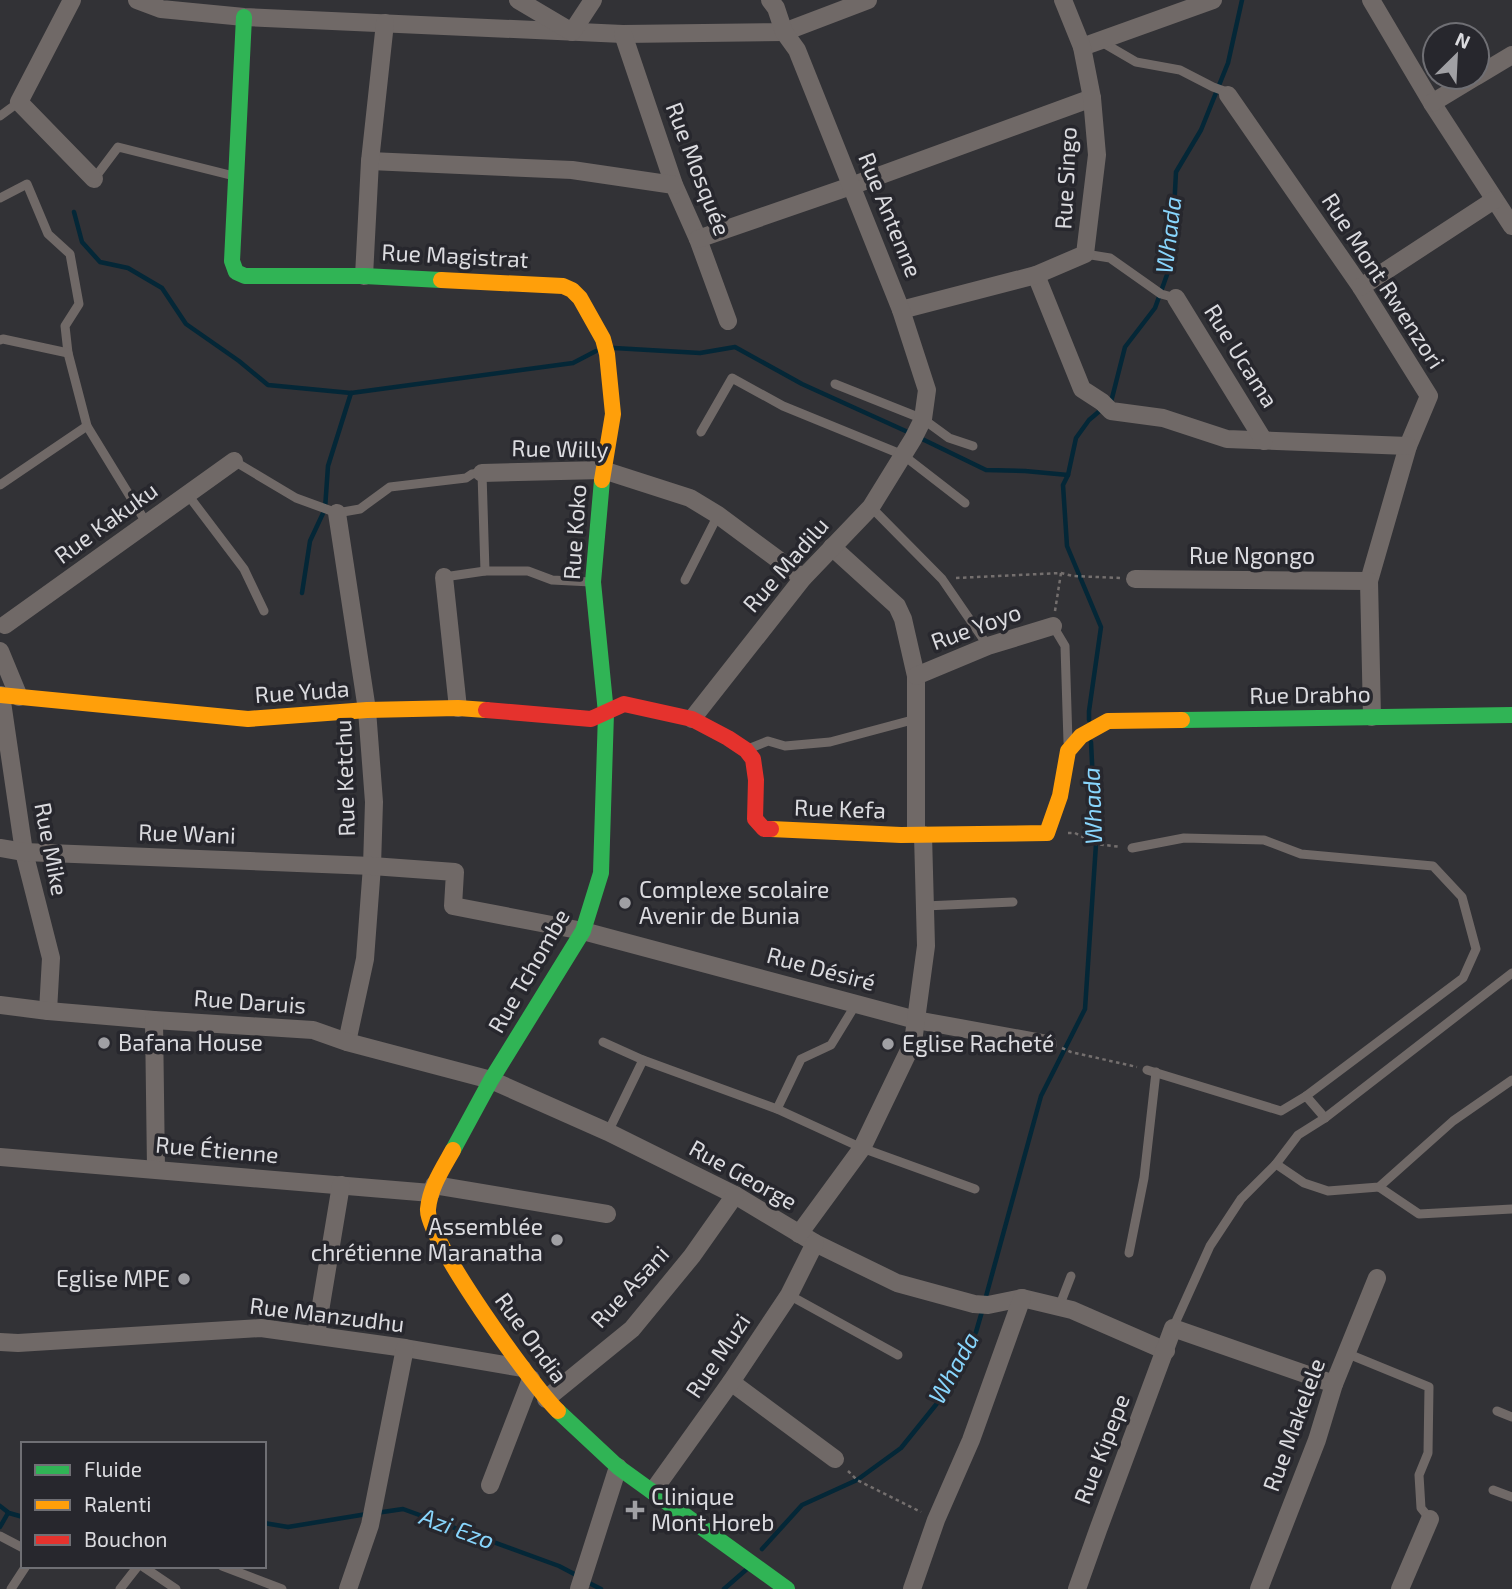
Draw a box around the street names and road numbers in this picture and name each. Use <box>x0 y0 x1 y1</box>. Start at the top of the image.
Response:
street label: Rue Mosquée <box>661 98 737 239</box>
street label: Rue Singo <box>1048 126 1082 230</box>
street label: Rue Antenne <box>853 148 929 281</box>
street label: Rue Mont Rwenzori <box>1317 187 1451 374</box>
street label: Rue Magistrat <box>381 237 530 273</box>
street label: Rue Ucama <box>1199 299 1285 412</box>
street label: Rue Willy <box>511 433 609 463</box>
street label: Rue Kakuku <box>48 475 162 569</box>
street label: Rue Koko <box>557 483 591 581</box>
street label: Rue Madilu <box>736 511 834 617</box>
street label: Rue Ngongo <box>1189 541 1315 569</box>
street label: Rue Yoyo <box>927 597 1025 655</box>
street label: Rue Yuda <box>254 674 350 708</box>
street label: Rue Drabho <box>1249 679 1371 709</box>
street label: Rue Ketchu <box>328 719 360 837</box>
street label: Rue Kefa <box>794 792 886 824</box>
street label: Rue Mike <box>29 800 75 898</box>
street label: Rue Wani <box>138 817 236 849</box>
street label: Rue Tchombe <box>481 904 575 1037</box>
street label: Rue Désiré <box>764 940 879 996</box>
street label: Rue Daruis <box>193 983 307 1019</box>
street label: Rue Étienne <box>154 1130 280 1168</box>
street label: Rue George <box>685 1133 802 1215</box>
street label: Rue Asani <box>584 1239 674 1333</box>
street label: Rue Ondia <box>490 1287 574 1388</box>
street label: Rue Manzudhu <box>248 1291 406 1337</box>
street label: Rue Muzi <box>679 1308 755 1403</box>
street label: Rue Makelele <box>1256 1354 1330 1495</box>
street label: Rue Kipepe <box>1067 1390 1135 1508</box>

